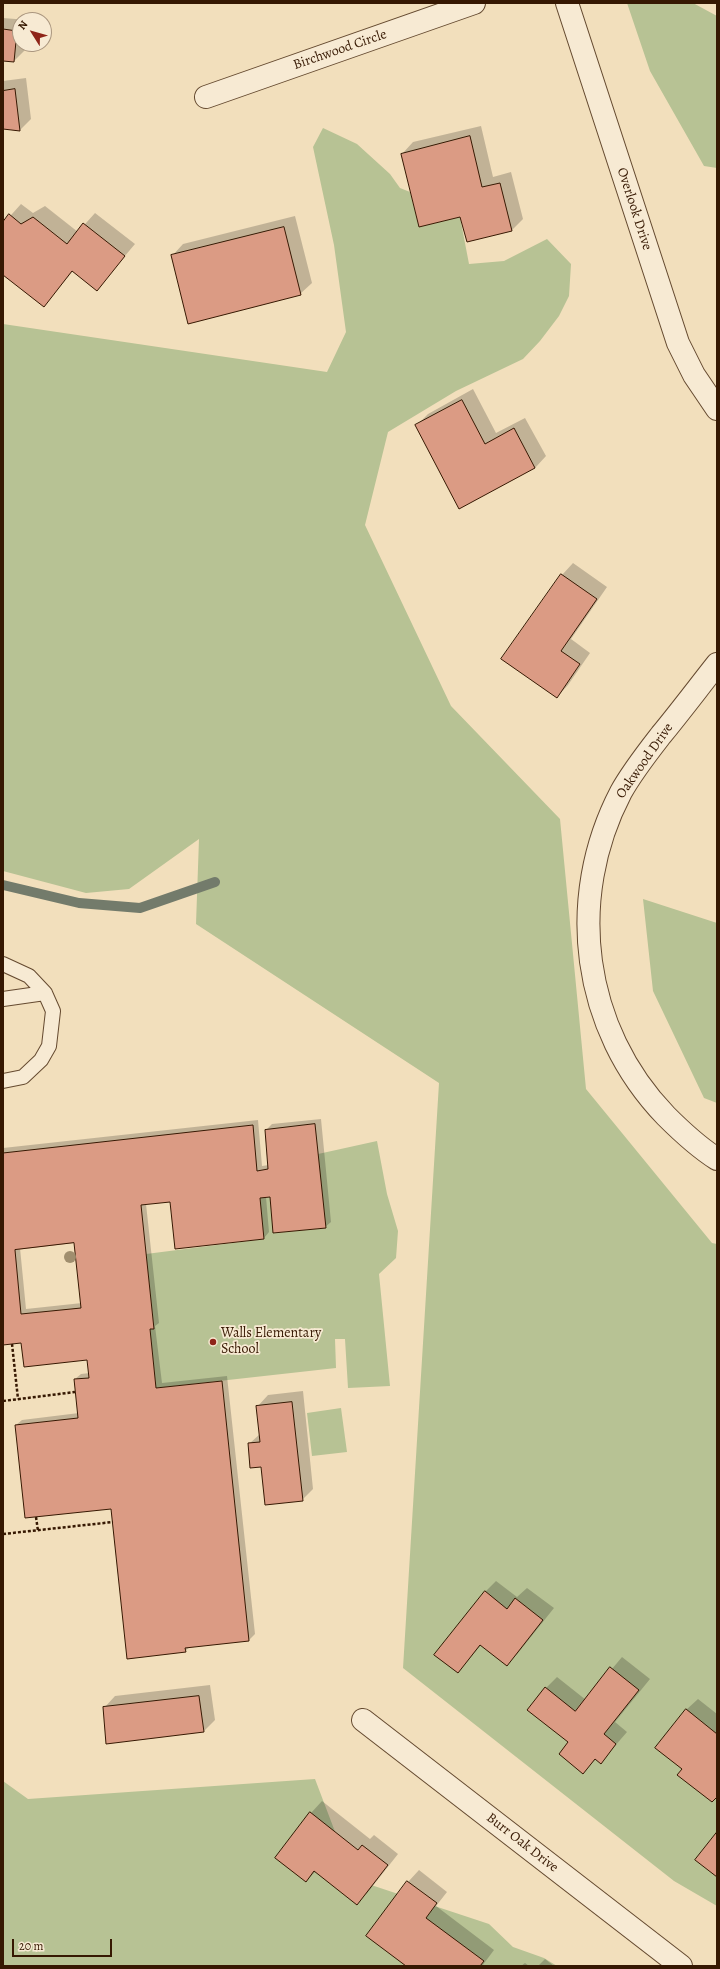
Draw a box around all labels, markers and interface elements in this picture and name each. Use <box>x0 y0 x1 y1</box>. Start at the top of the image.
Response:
north arrow <box>12 12 52 52</box>
text: N <box>14 17 31 33</box>
street label: Birchwood Circle <box>291 26 389 74</box>
street label: Overlook Drive <box>613 166 655 252</box>
street label: Oakwood Drive <box>613 720 677 802</box>
place label: Walls Elementary School <box>221 1326 321 1358</box>
marker: Walls Elementary School <box>208 1337 218 1347</box>
street label: Burr Oak Drive <box>483 1810 561 1876</box>
scale bar <box>14 1931 114 1957</box>
text: 20 m <box>19 1938 43 1954</box>

